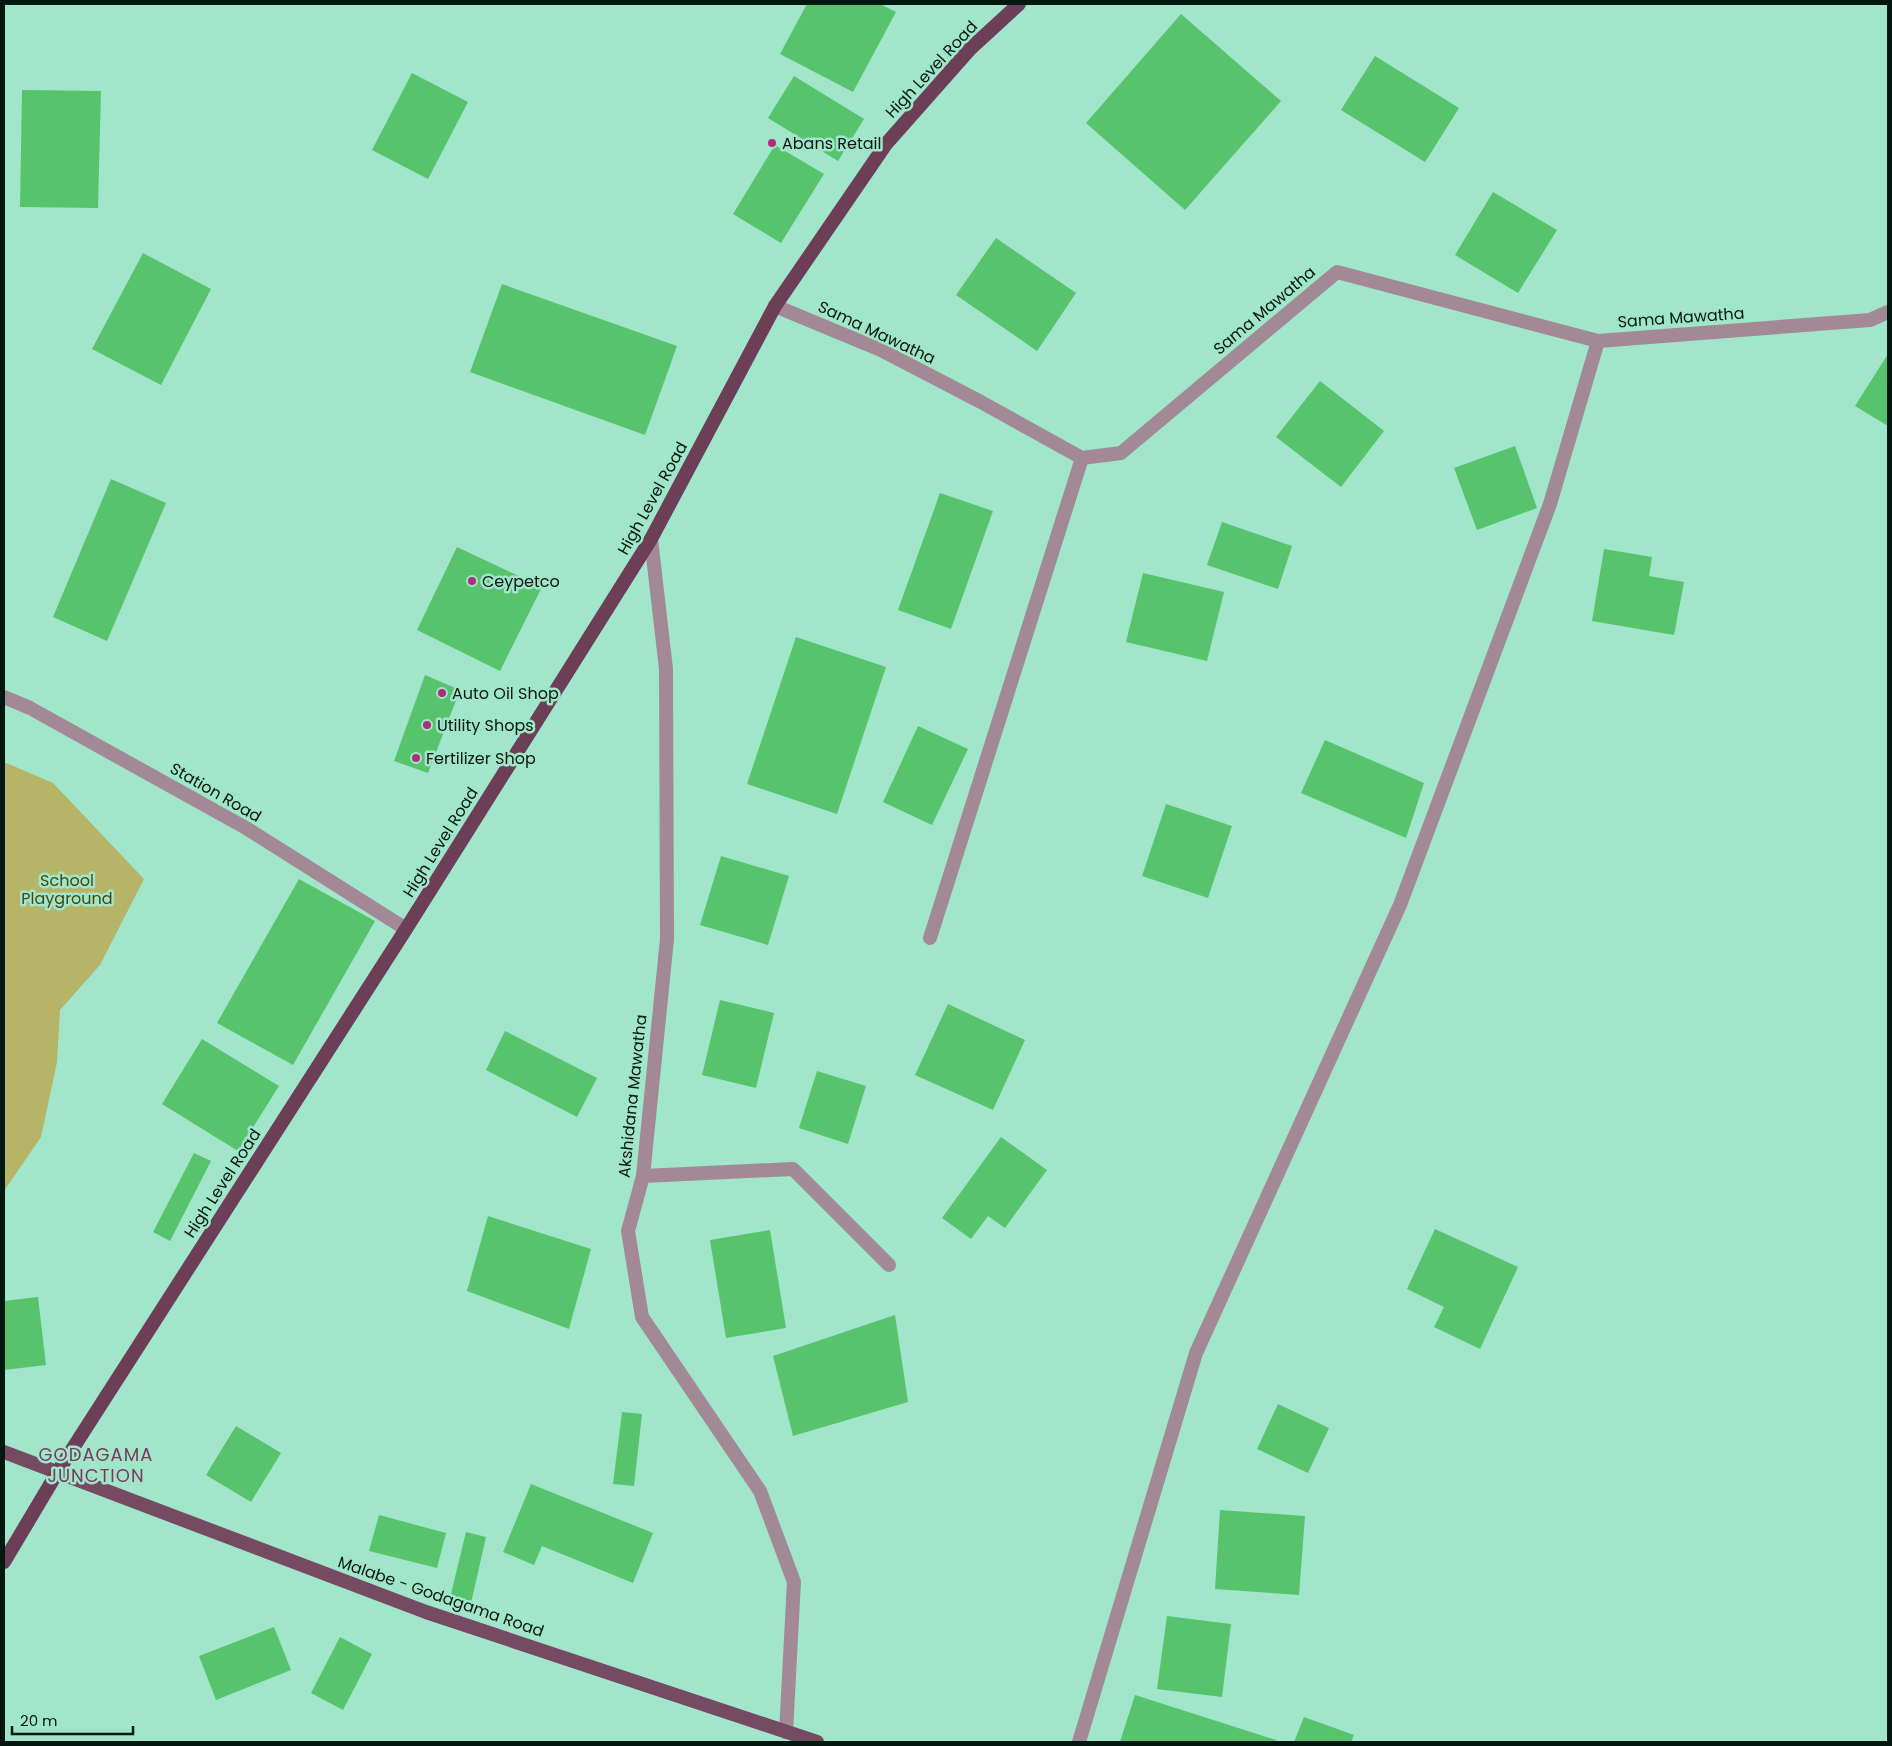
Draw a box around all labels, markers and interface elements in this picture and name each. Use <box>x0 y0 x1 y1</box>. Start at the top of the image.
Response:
street label: High Level Road <box>880 15 983 123</box>
place label: Abans Retail <box>782 132 881 155</box>
marker: Abans Retail <box>766 137 778 149</box>
street label: Sama Mawatha <box>1208 261 1320 360</box>
street label: Sama Mawatha <box>814 295 939 370</box>
street label: Sama Mawatha <box>1617 302 1745 333</box>
street label: High Level Road <box>612 438 693 559</box>
place label: Ceypetco <box>482 570 560 593</box>
marker: Ceypetco <box>466 575 478 587</box>
place label: Auto Oil Shop <box>452 682 559 705</box>
marker: Auto Oil Shop <box>436 687 448 699</box>
place label: Utility Shops <box>437 714 534 737</box>
marker: Utility Shops <box>421 719 433 731</box>
place label: Fertilizer Shop <box>426 747 536 770</box>
marker: Fertilizer Shop <box>410 752 422 764</box>
street label: Station Road <box>166 757 266 828</box>
street label: High Level Road <box>397 783 484 902</box>
park label: School Playground <box>21 869 113 910</box>
street label: Akshidana Mawatha <box>612 1013 653 1179</box>
street label: High Level Road <box>178 1124 266 1242</box>
district label: GODAGAMA JUNCTION <box>39 1442 153 1488</box>
street label: Malabe - Godagama Road <box>335 1550 547 1643</box>
scale bar <box>12 1704 134 1736</box>
text: 20 m <box>20 1710 58 1731</box>

